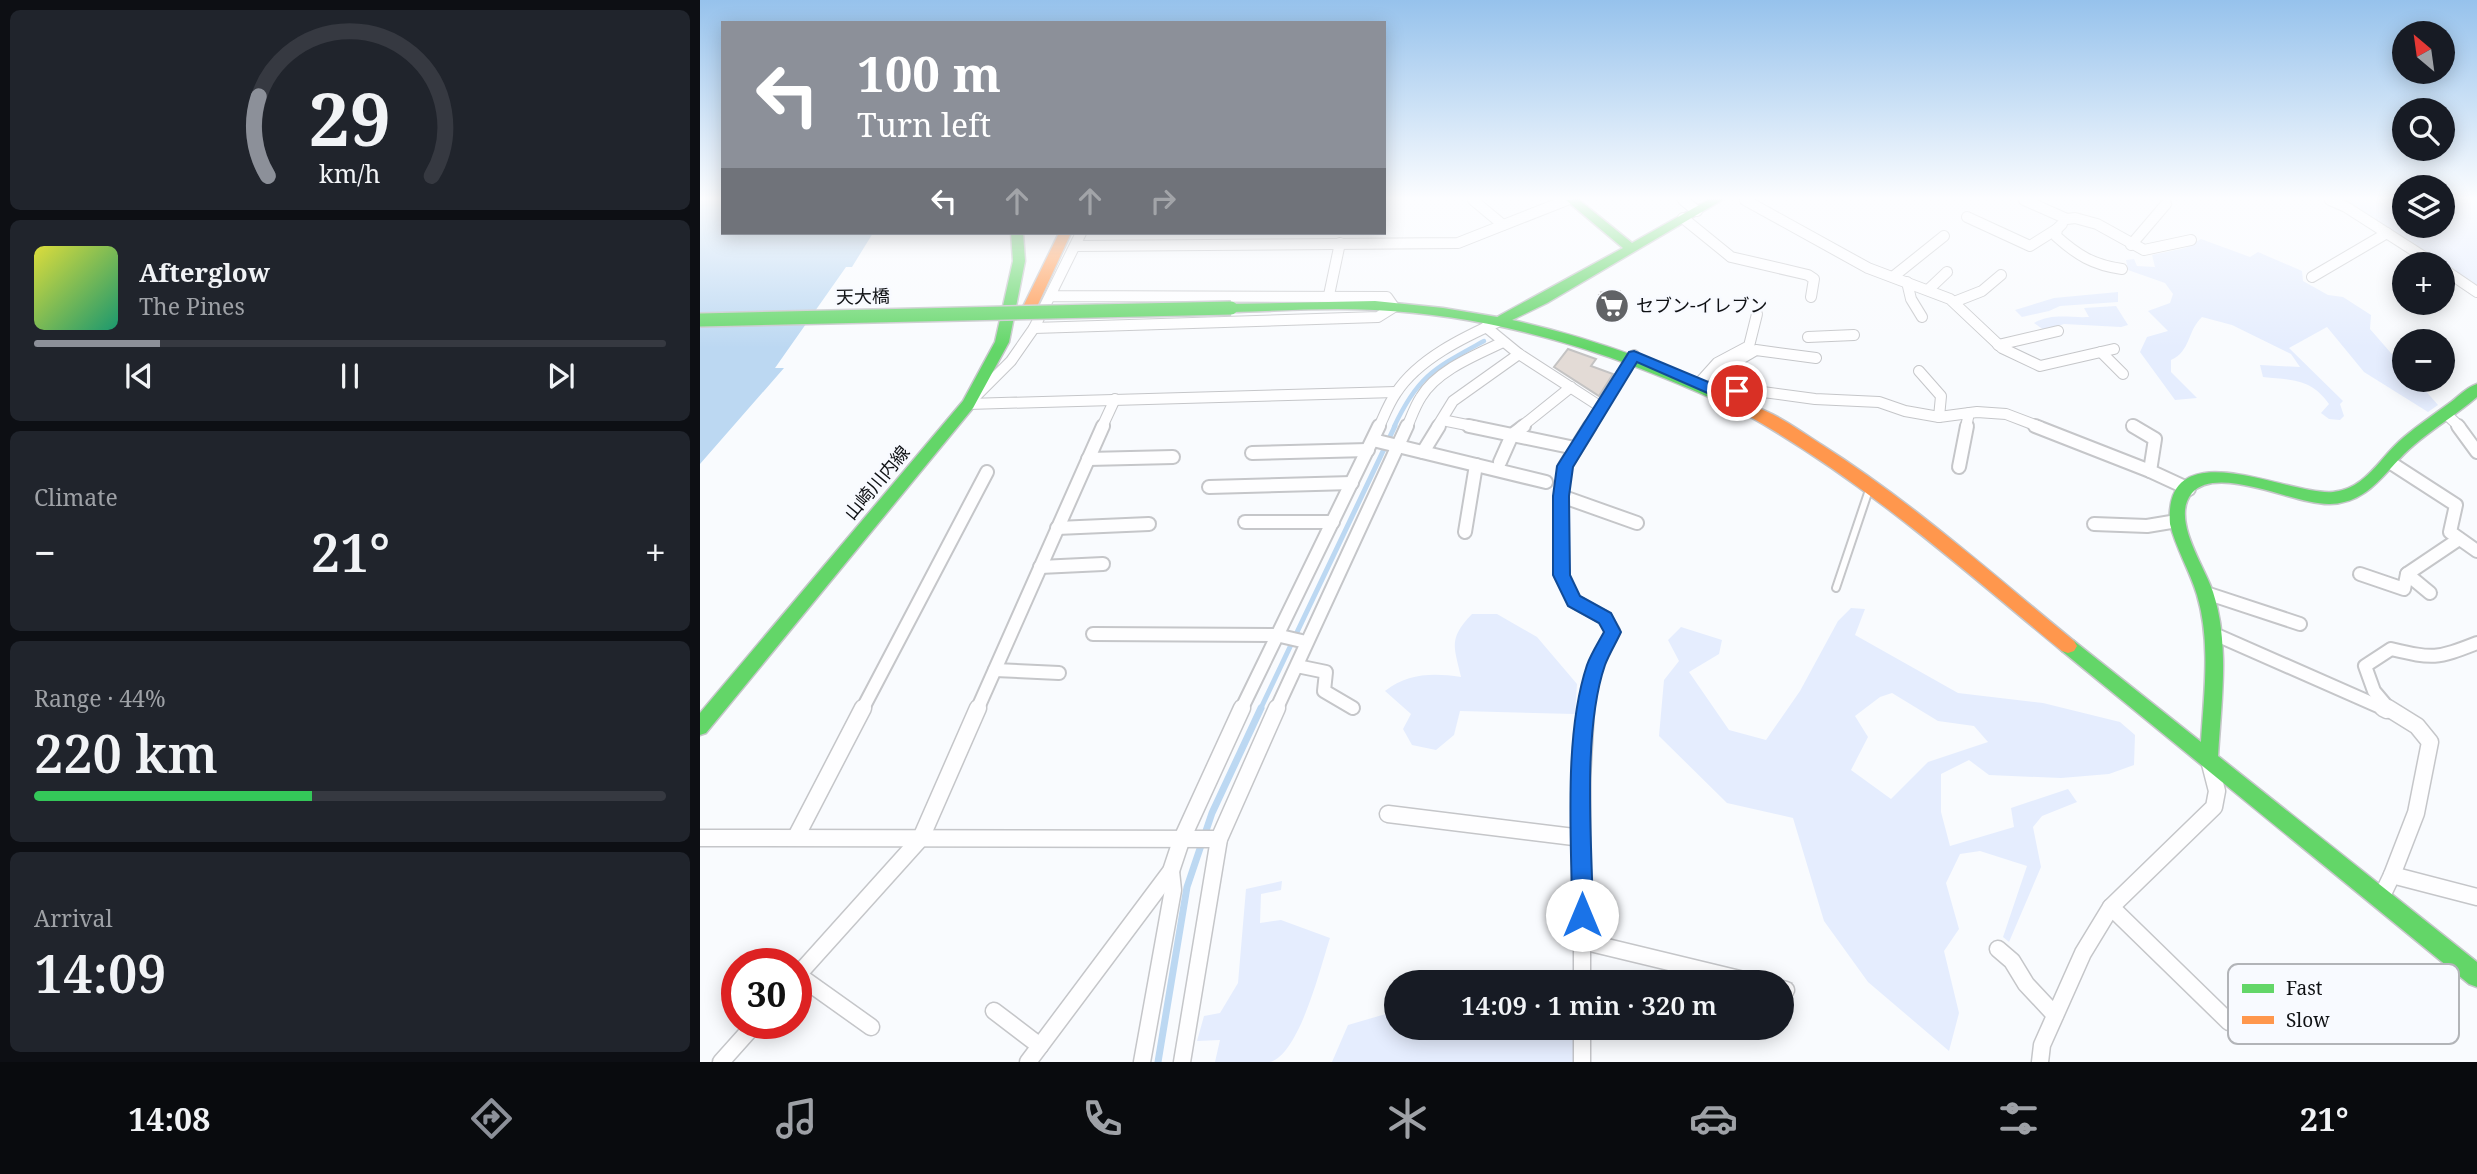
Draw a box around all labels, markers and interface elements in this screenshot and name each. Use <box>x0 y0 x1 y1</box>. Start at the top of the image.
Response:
north arrow <box>2392 21 2455 84</box>
map controls <box>2392 21 2455 392</box>
text: 100 m <box>857 40 1001 106</box>
icon: left <box>742 49 833 140</box>
text: 29 <box>309 69 391 168</box>
button: search <box>2392 98 2455 161</box>
text: Turn left <box>857 103 991 146</box>
text: km/h <box>319 156 381 190</box>
button: layers <box>2392 175 2455 238</box>
icon: left <box>925 182 963 220</box>
icon: ahead <box>998 182 1036 220</box>
icon: ahead <box>1071 182 1109 220</box>
icon: right <box>1144 182 1182 220</box>
button: + <box>2392 252 2455 315</box>
text: Afterglow <box>139 254 270 290</box>
street label: 天大橋 <box>836 284 890 308</box>
supermarket icon: セブン-イレブン <box>1593 287 1631 325</box>
text: The Pines <box>139 290 245 322</box>
place label: セブン-イレブン <box>1636 293 1768 317</box>
button: − <box>2392 329 2455 392</box>
icon: previous <box>120 357 158 395</box>
icon: pause <box>331 357 369 395</box>
icon: next <box>542 357 580 395</box>
pin <box>1707 361 1767 421</box>
icon: arrive <box>1718 372 1756 410</box>
street label: 山崎川内線 <box>838 440 914 525</box>
text: Climate <box>34 481 118 513</box>
text: 21° <box>311 516 390 587</box>
text: − <box>34 526 56 578</box>
text: + <box>645 526 666 578</box>
text: Range · 44% <box>34 682 166 714</box>
text: 220 km <box>34 717 218 788</box>
position arrow <box>1545 878 1619 952</box>
text: Arrival <box>34 902 113 934</box>
text: 14:09 <box>34 937 167 1008</box>
speed limit sign: 30 <box>721 948 812 1039</box>
legend <box>2228 964 2459 1044</box>
text: Fast <box>2286 975 2323 1001</box>
text: 14:09 · 1 min · 320 m <box>1461 987 1717 1023</box>
text: Slow <box>2286 1007 2330 1033</box>
icon: directions <box>467 1094 516 1143</box>
icon: music <box>772 1094 821 1143</box>
icon: phone <box>1078 1094 1127 1143</box>
icon: climate <box>1383 1094 1432 1143</box>
icon: car <box>1689 1094 1738 1143</box>
icon: filters <box>1994 1094 2043 1143</box>
text: 14:08 <box>128 1097 210 1140</box>
text: 21° <box>2300 1097 2349 1140</box>

